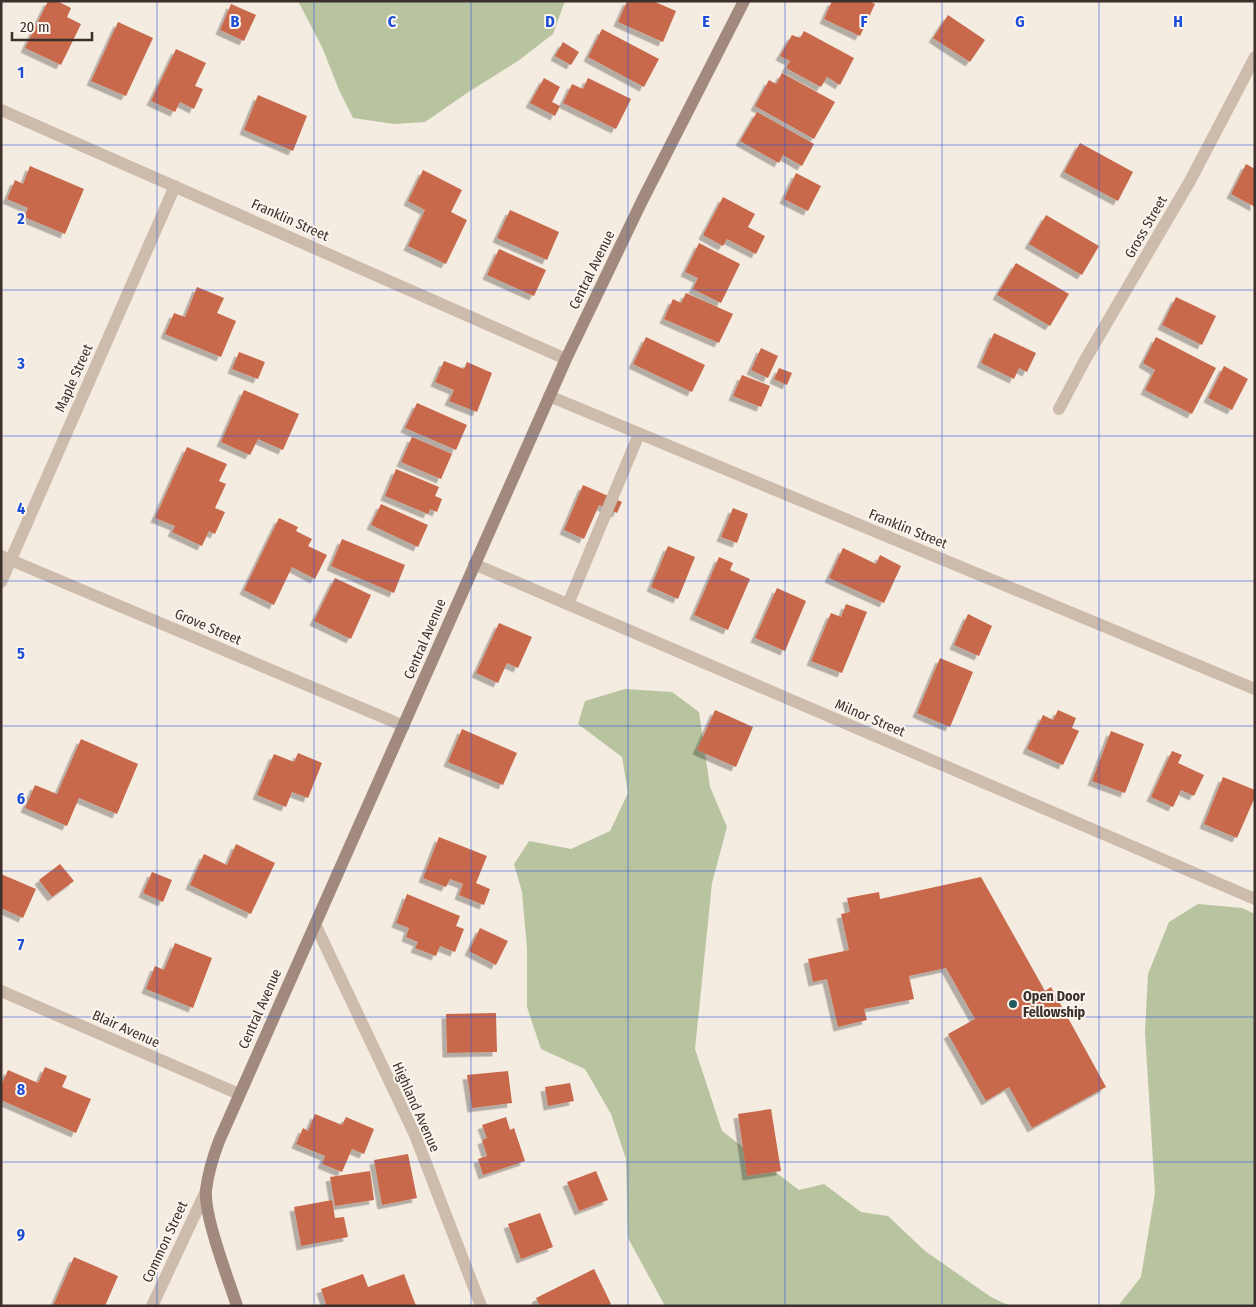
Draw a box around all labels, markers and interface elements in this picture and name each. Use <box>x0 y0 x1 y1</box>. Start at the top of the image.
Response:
scale bar <box>12 10 92 42</box>
text: B <box>231 12 240 31</box>
text: C <box>388 12 397 31</box>
text: D <box>545 12 555 31</box>
text: E <box>702 12 710 31</box>
text: F <box>860 12 868 31</box>
text: G <box>1015 12 1025 31</box>
text: H <box>1173 12 1183 31</box>
text: 20 m <box>20 18 50 36</box>
text: 1 <box>18 63 24 82</box>
street label: Gross Street <box>1121 192 1171 261</box>
street label: Franklin Street <box>249 195 332 245</box>
text: 2 <box>16 209 25 228</box>
street label: Central Avenue <box>566 228 619 312</box>
street label: Maple Street <box>51 341 97 415</box>
text: 3 <box>16 354 25 373</box>
text: 4 <box>17 499 25 518</box>
street label: Franklin Street <box>866 506 950 553</box>
street label: Central Avenue <box>400 596 450 682</box>
street label: Grove Street <box>172 605 244 649</box>
text: 5 <box>17 644 25 663</box>
street label: Milnor Street <box>832 696 908 741</box>
text: 6 <box>17 789 25 808</box>
text: 7 <box>18 935 25 954</box>
street label: Central Avenue <box>235 966 285 1052</box>
place label: Open Door Fellowship <box>1023 988 1086 1021</box>
marker: Open Door Fellowship <box>1007 998 1019 1010</box>
street label: Blair Avenue <box>90 1007 162 1051</box>
street label: Highland Avenue <box>389 1059 443 1155</box>
text: 8 <box>17 1080 26 1099</box>
street label: Common Street <box>139 1198 192 1286</box>
text: 9 <box>17 1225 25 1244</box>

